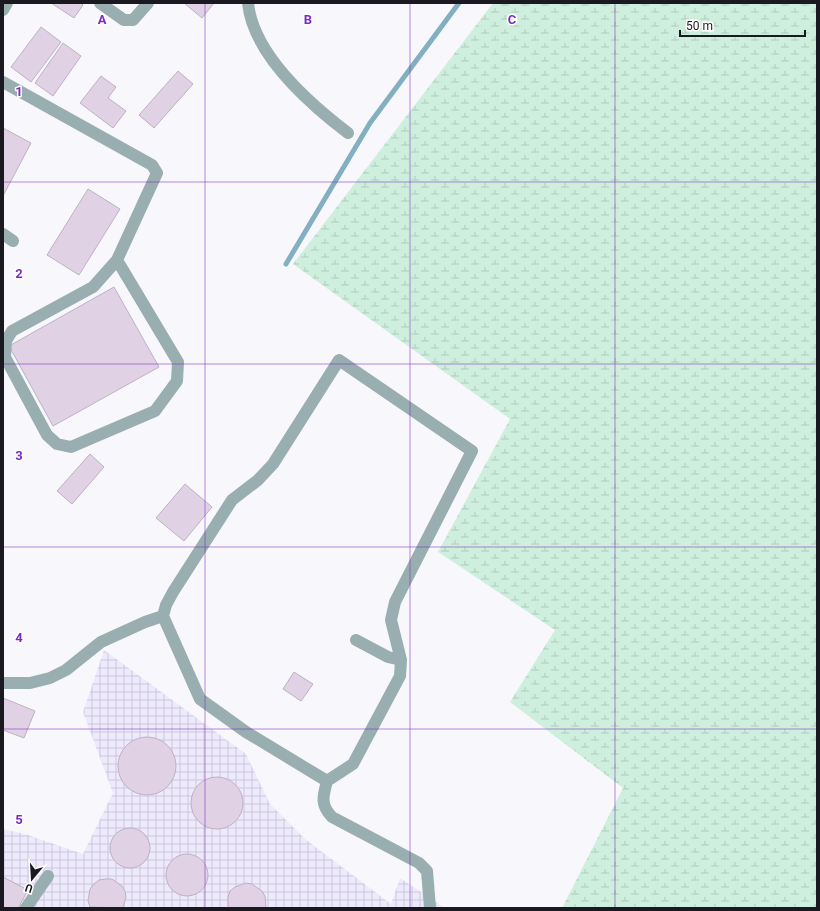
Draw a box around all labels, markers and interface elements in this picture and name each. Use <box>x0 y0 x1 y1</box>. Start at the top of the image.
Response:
text: A <box>98 12 107 27</box>
text: B <box>304 12 312 27</box>
text: C <box>508 12 517 27</box>
scale bar <box>680 12 805 38</box>
text: 50 m <box>686 19 713 33</box>
text: 1 <box>15 84 23 99</box>
text: 2 <box>15 266 23 281</box>
text: 3 <box>15 448 23 463</box>
text: 4 <box>15 630 23 645</box>
text: 5 <box>15 812 23 827</box>
north arrow <box>12 859 52 899</box>
text: U <box>24 881 35 895</box>

